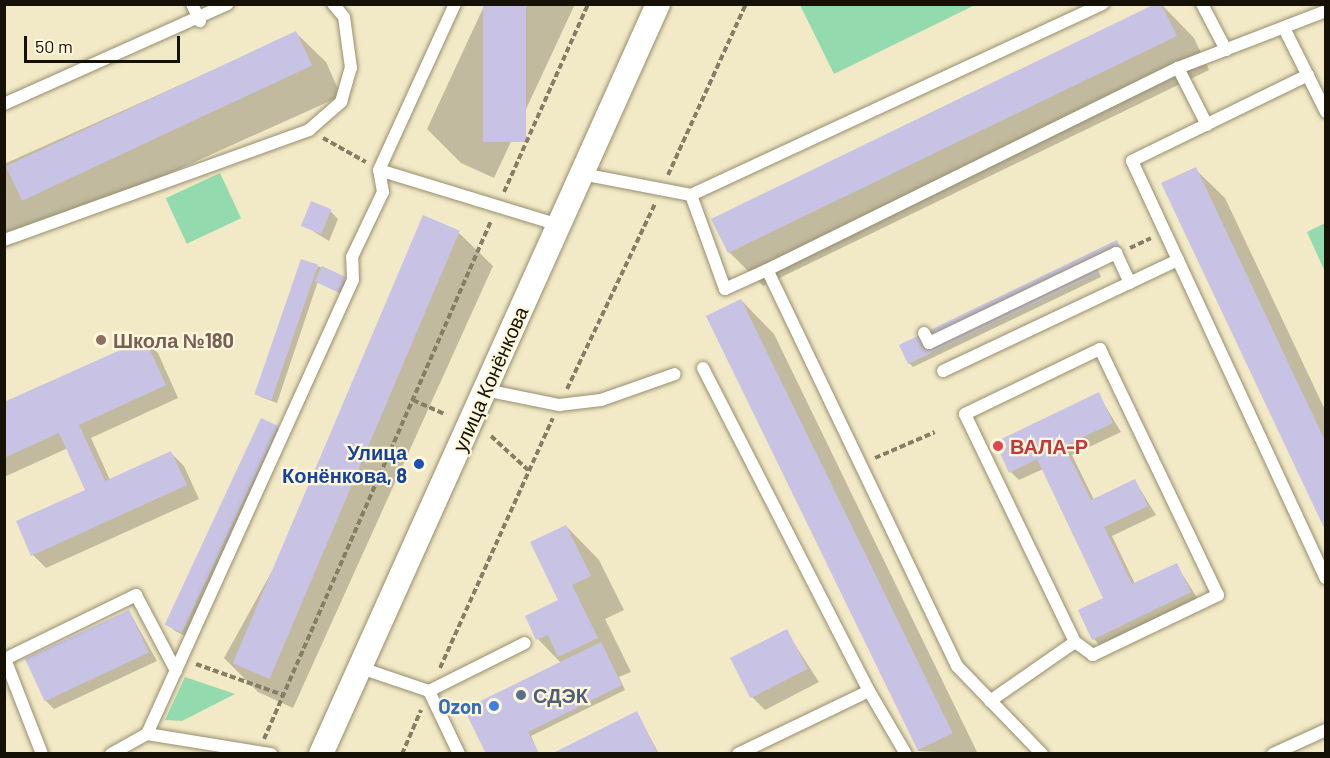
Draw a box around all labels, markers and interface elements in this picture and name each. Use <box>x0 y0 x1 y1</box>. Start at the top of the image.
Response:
scale bar <box>27 24 183 62</box>
text: 50 m <box>35 35 73 57</box>
street label: улица Конёнкова <box>447 303 533 455</box>
place label: Школа №180 <box>113 328 234 352</box>
marker: Школа №180 <box>94 333 108 347</box>
place label: ВАЛА-Р <box>1010 434 1088 458</box>
marker: ВАЛА-Р <box>991 439 1005 453</box>
place label: Улица Конёнкова, 8 <box>282 440 407 487</box>
marker: Улица Конёнкова, 8 <box>412 457 426 471</box>
place label: СДЭК <box>533 683 588 707</box>
marker: СДЭК <box>514 688 528 702</box>
place label: Ozon <box>438 694 482 718</box>
marker: Ozon <box>487 699 501 713</box>

